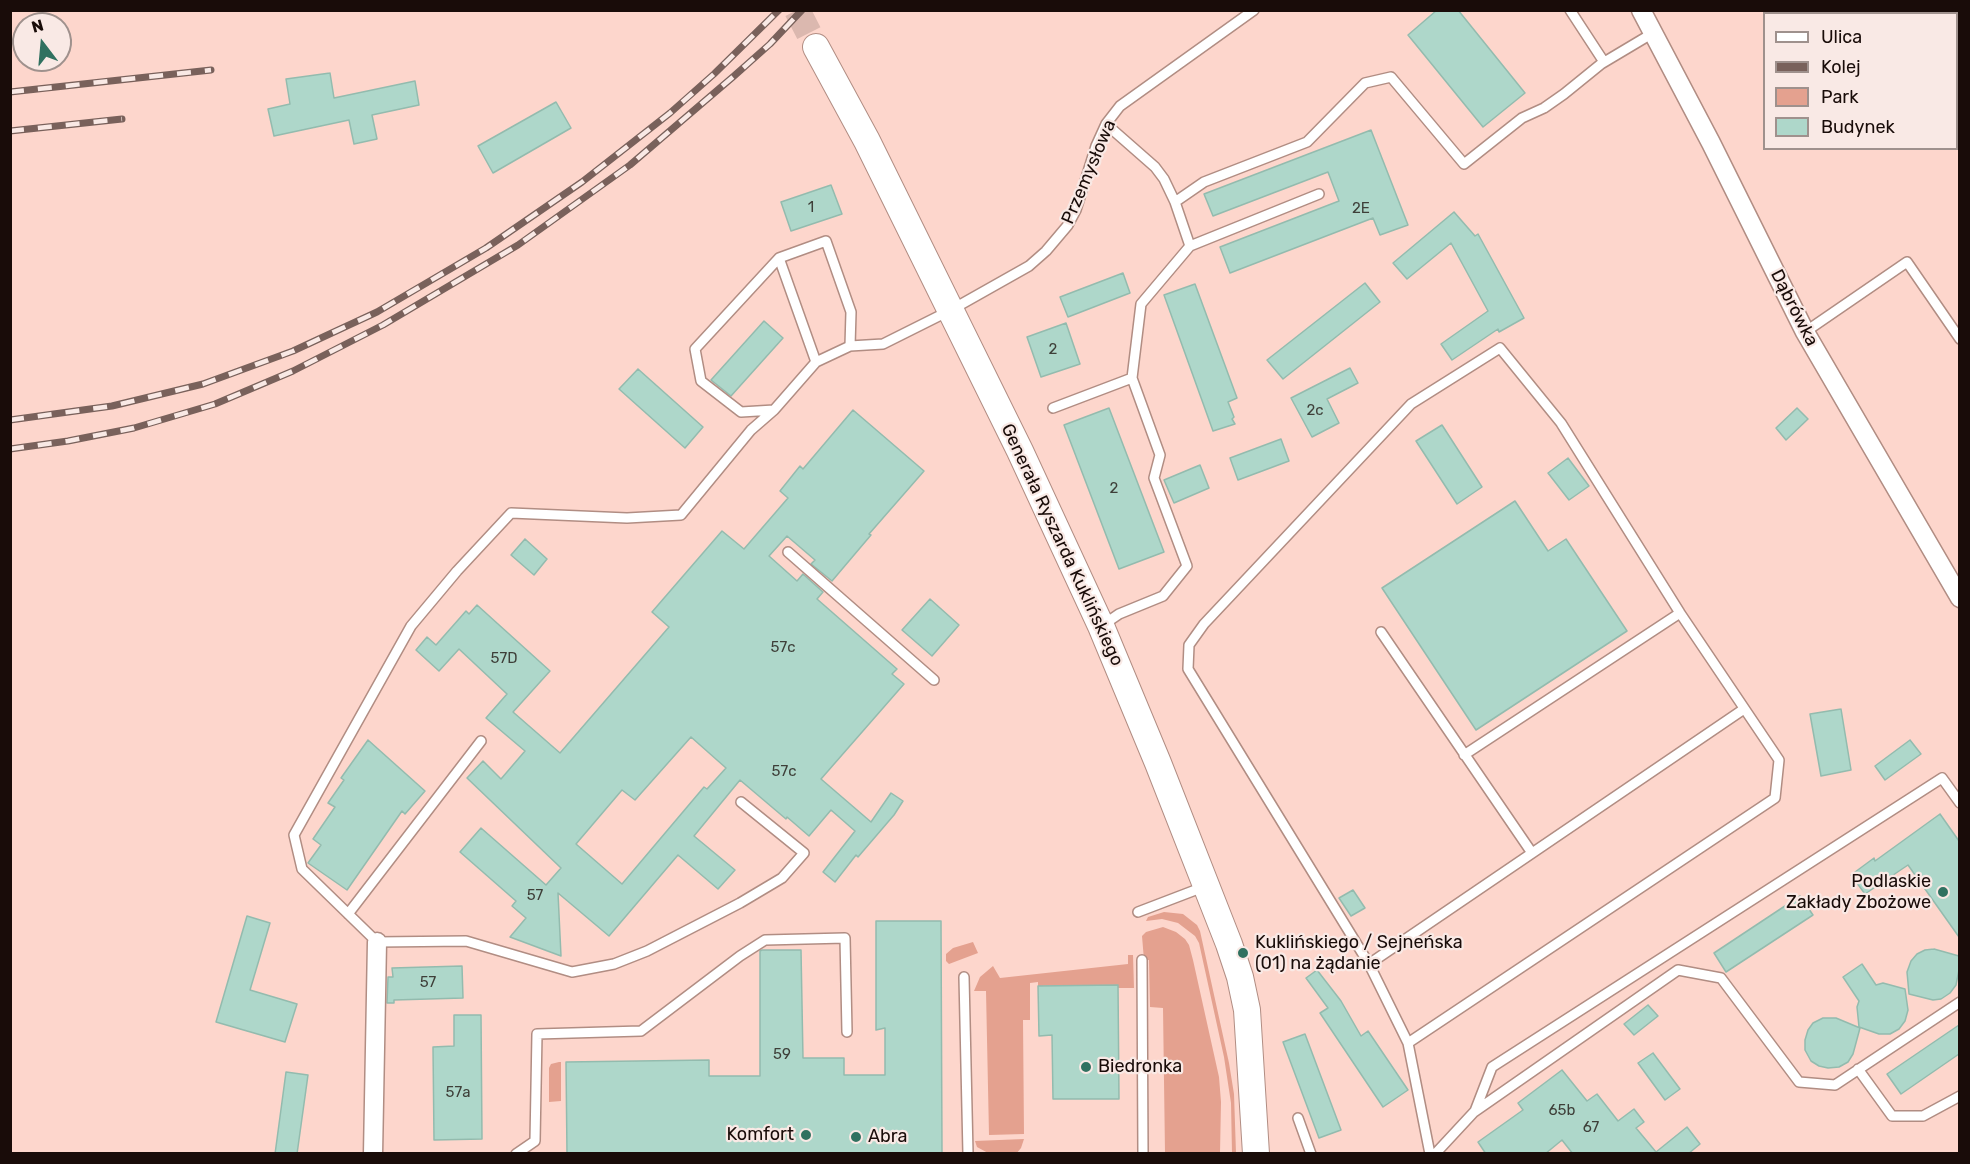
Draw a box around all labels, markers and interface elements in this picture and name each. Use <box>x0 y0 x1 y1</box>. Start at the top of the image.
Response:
north arrow <box>12 12 72 72</box>
legend <box>1763 12 1958 150</box>
text: N <box>29 15 46 37</box>
text: Ulica <box>1821 26 1862 48</box>
text: Kolej <box>1821 56 1861 78</box>
text: Park <box>1821 86 1858 108</box>
text: Budynek <box>1821 116 1895 138</box>
street label: Przemysłowa <box>1057 117 1121 227</box>
house number: 1 <box>808 199 814 217</box>
house number: 2E <box>1352 200 1370 218</box>
street label: Dąbrówka <box>1765 266 1823 350</box>
house number: 2 <box>1049 341 1057 359</box>
house number: 2c <box>1306 402 1324 420</box>
street label: Generała Ryszarda Kuklińskiego <box>996 420 1128 670</box>
house number: 2 <box>1110 480 1118 498</box>
house number: 57c <box>771 639 795 657</box>
house number: 57D <box>491 650 517 668</box>
house number: 57c <box>772 763 796 781</box>
place label: Podlaskie Zakłady Zbożowe <box>1786 871 1931 914</box>
marker: Podlaskie Zakłady Zbożowe <box>1936 885 1950 899</box>
house number: 57 <box>527 887 543 905</box>
place label: Kuklińskiego / Sejneńska (01) na żądanie <box>1255 932 1463 974</box>
marker: Kuklińskiego / Sejneńska (01) na żądanie <box>1236 946 1250 960</box>
house number: 57 <box>420 974 436 992</box>
house number: 59 <box>773 1046 791 1064</box>
place label: Biedronka <box>1098 1056 1182 1078</box>
marker: Biedronka <box>1079 1060 1093 1074</box>
house number: 57a <box>446 1084 470 1102</box>
house number: 65b <box>1549 1102 1575 1120</box>
house number: 67 <box>1583 1119 1599 1137</box>
place label: Komfort <box>727 1124 794 1146</box>
place label: Abra <box>868 1126 907 1148</box>
marker: Komfort <box>799 1128 813 1142</box>
marker: Abra <box>849 1130 863 1144</box>

